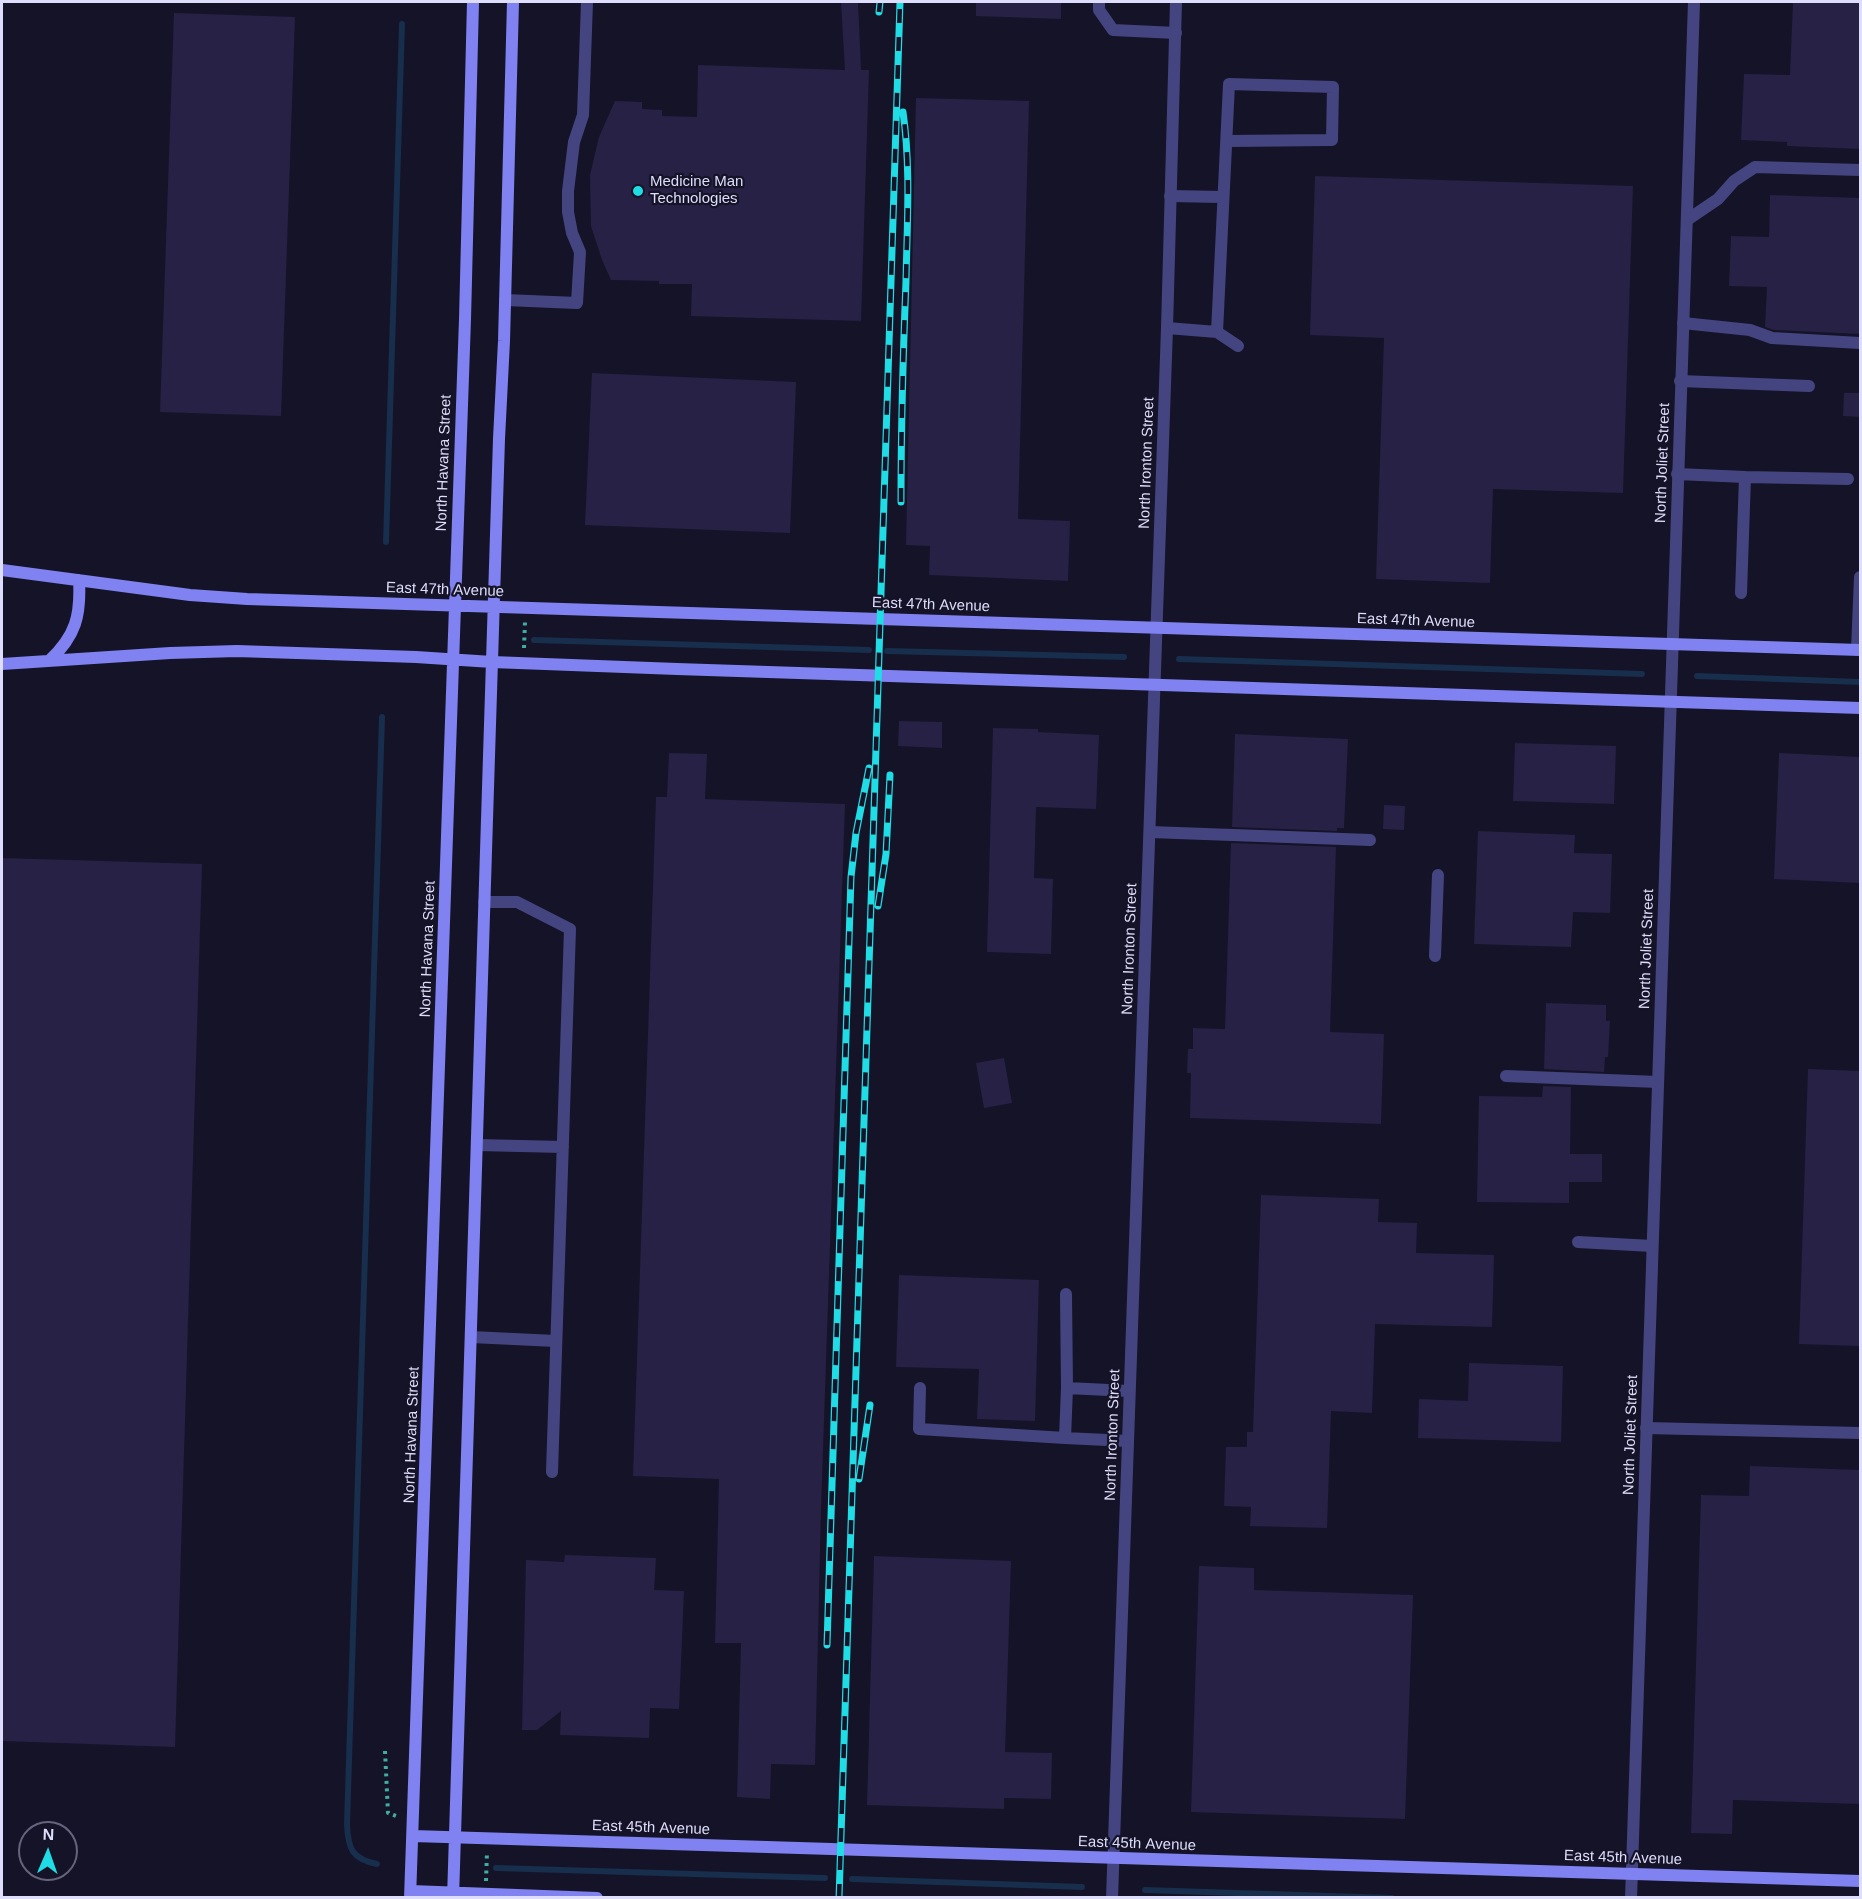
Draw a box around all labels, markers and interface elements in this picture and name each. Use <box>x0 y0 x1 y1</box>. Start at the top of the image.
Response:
place label: Medicine Man Technologies <box>650 173 743 208</box>
marker: Medicine Man Technologies <box>631 184 645 198</box>
street label: North Havana Street <box>433 394 455 532</box>
street label: North Ironton Street <box>1136 397 1158 529</box>
street label: North Joliet Street <box>1652 403 1674 523</box>
street label: East 47th Avenue <box>386 579 504 601</box>
street label: East 47th Avenue <box>872 594 990 616</box>
street label: East 47th Avenue <box>1357 610 1475 632</box>
street label: North Havana Street <box>417 880 439 1018</box>
street label: North Ironton Street <box>1119 883 1141 1015</box>
street label: North Joliet Street <box>1636 889 1658 1009</box>
street label: North Havana Street <box>401 1366 423 1504</box>
street label: North Ironton Street <box>1102 1369 1124 1501</box>
street label: North Joliet Street <box>1620 1375 1642 1495</box>
street label: East 45th Avenue <box>592 1817 710 1839</box>
north arrow <box>18 1821 78 1881</box>
text: N <box>43 1826 55 1843</box>
street label: East 45th Avenue <box>1078 1833 1196 1855</box>
street label: East 45th Avenue <box>1564 1847 1682 1869</box>

